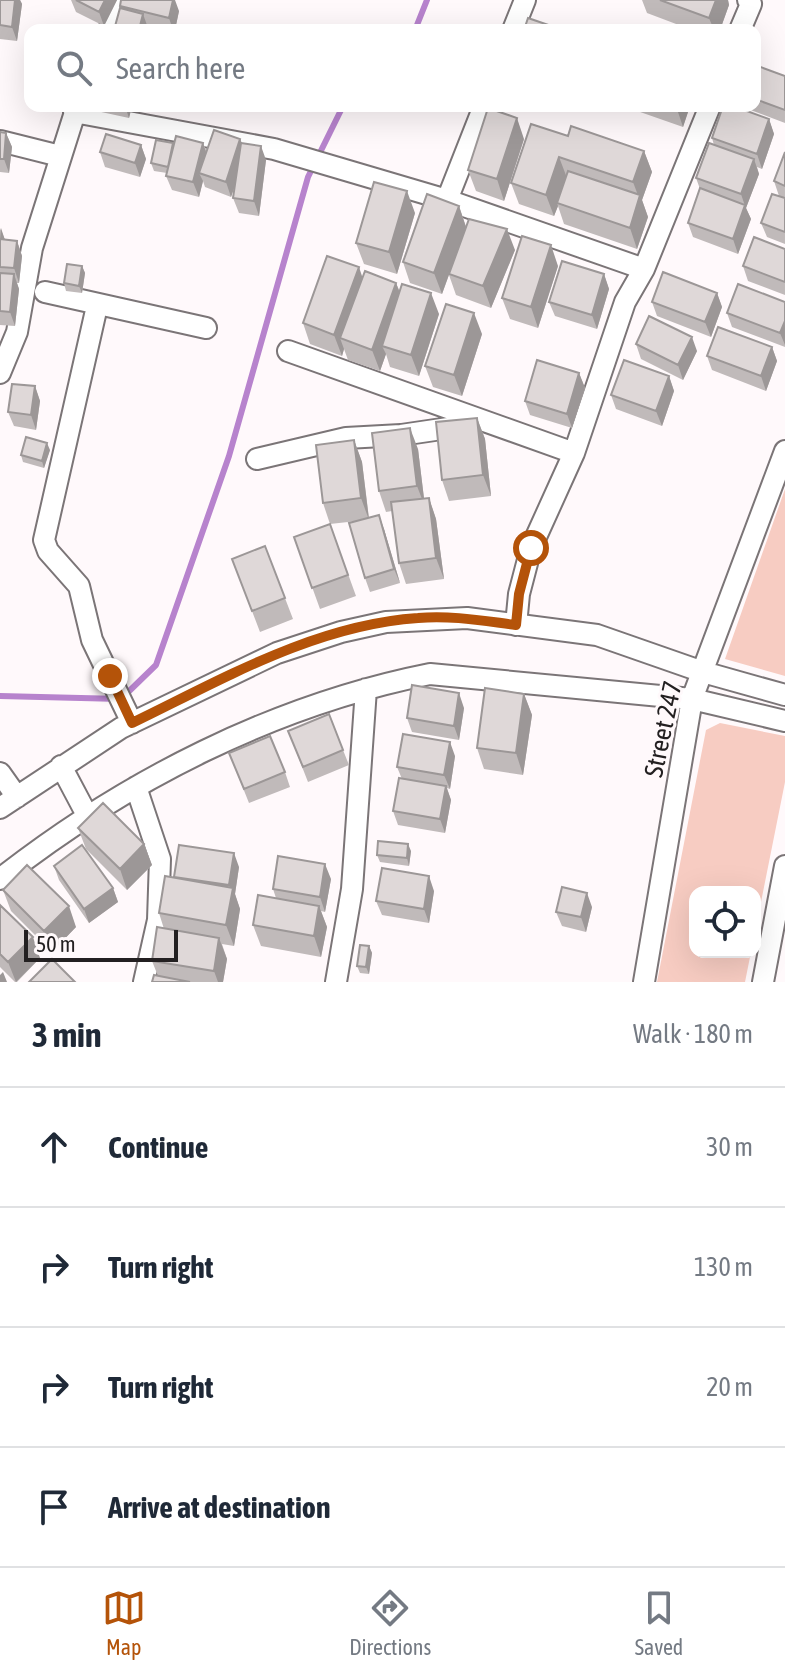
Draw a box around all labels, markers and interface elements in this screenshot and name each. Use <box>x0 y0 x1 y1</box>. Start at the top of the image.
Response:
search box <box>24 24 761 112</box>
icon: search <box>52 46 96 90</box>
text: Search here <box>116 51 245 85</box>
route start <box>513 530 549 566</box>
route end <box>92 658 128 694</box>
street label: Street 247 <box>638 678 688 780</box>
map controls <box>689 886 761 958</box>
button: locate <box>689 886 761 958</box>
scale bar <box>24 926 178 962</box>
text: 50 m <box>36 931 76 957</box>
text: 3 min <box>32 1015 101 1054</box>
text: Walk · 180 m <box>633 1019 753 1049</box>
icon: ahead <box>32 1125 76 1169</box>
text: Continue <box>108 1130 208 1164</box>
text: 30 m <box>706 1132 753 1162</box>
icon: right <box>32 1245 76 1289</box>
text: Turn right <box>108 1250 214 1284</box>
text: 130 m <box>694 1252 753 1282</box>
icon: right <box>32 1365 76 1409</box>
text: Turn right <box>108 1370 214 1404</box>
text: 20 m <box>706 1372 753 1402</box>
icon: arrive <box>32 1485 76 1529</box>
text: Arrive at destination <box>108 1490 330 1524</box>
tab: Map <box>102 1586 146 1660</box>
tab: Directions <box>349 1586 431 1660</box>
tab: Saved <box>635 1586 683 1660</box>

